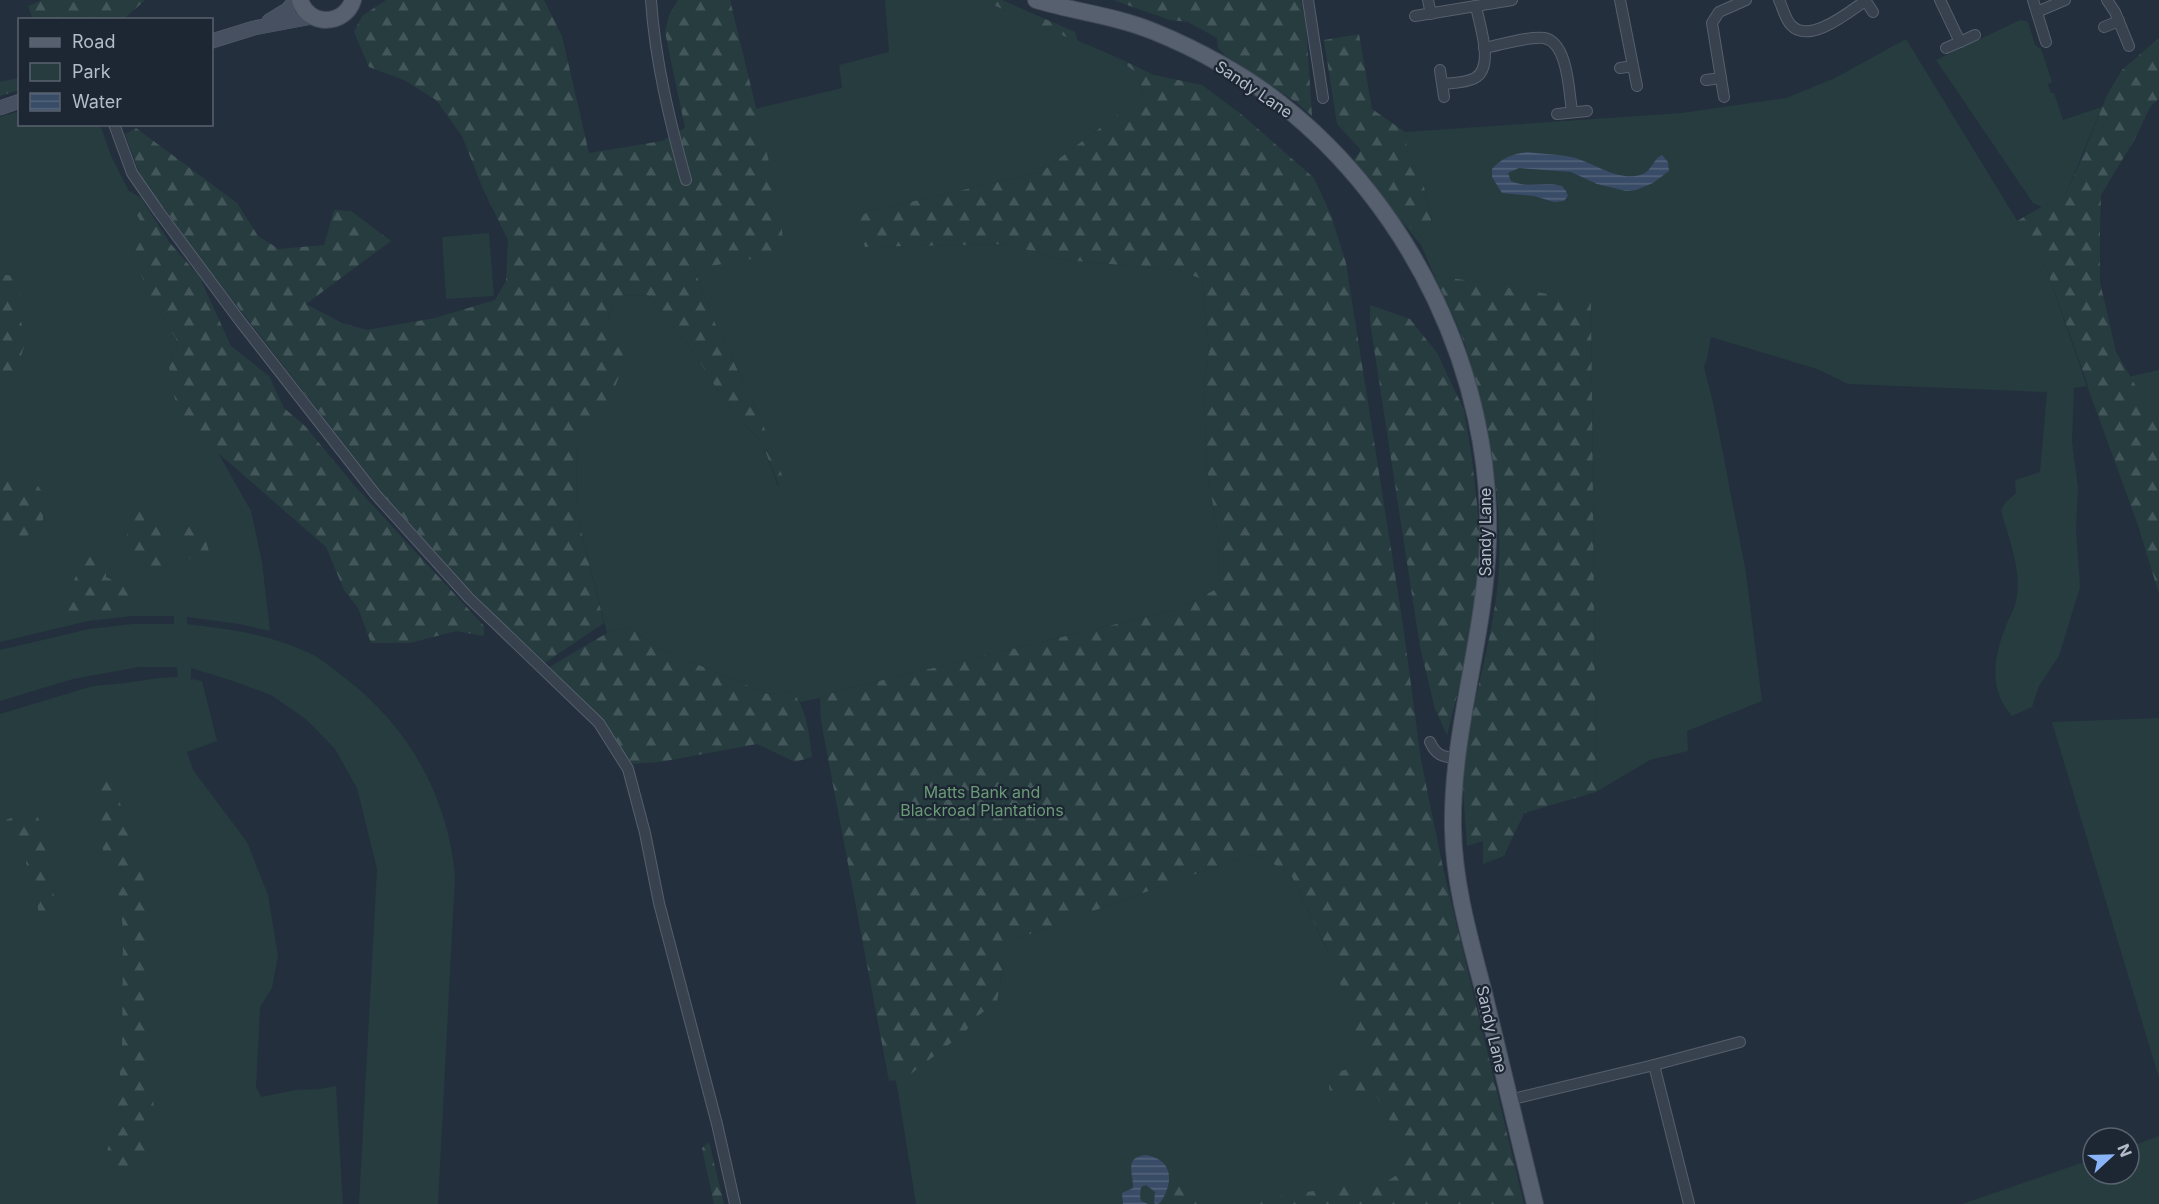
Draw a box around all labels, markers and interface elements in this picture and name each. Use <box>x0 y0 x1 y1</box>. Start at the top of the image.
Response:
legend <box>18 18 213 126</box>
text: Road <box>72 31 115 52</box>
street label: Sandy Lane <box>1212 56 1296 122</box>
text: Park <box>72 61 111 82</box>
text: Water <box>72 91 122 112</box>
street label: Sandy Lane <box>1475 488 1495 576</box>
park label: Matts Bank and Blackroad Plantations <box>900 782 1064 820</box>
street label: Sandy Lane <box>1472 983 1512 1075</box>
north arrow <box>2081 1126 2141 1186</box>
text: N <box>2113 1141 2136 1160</box>

